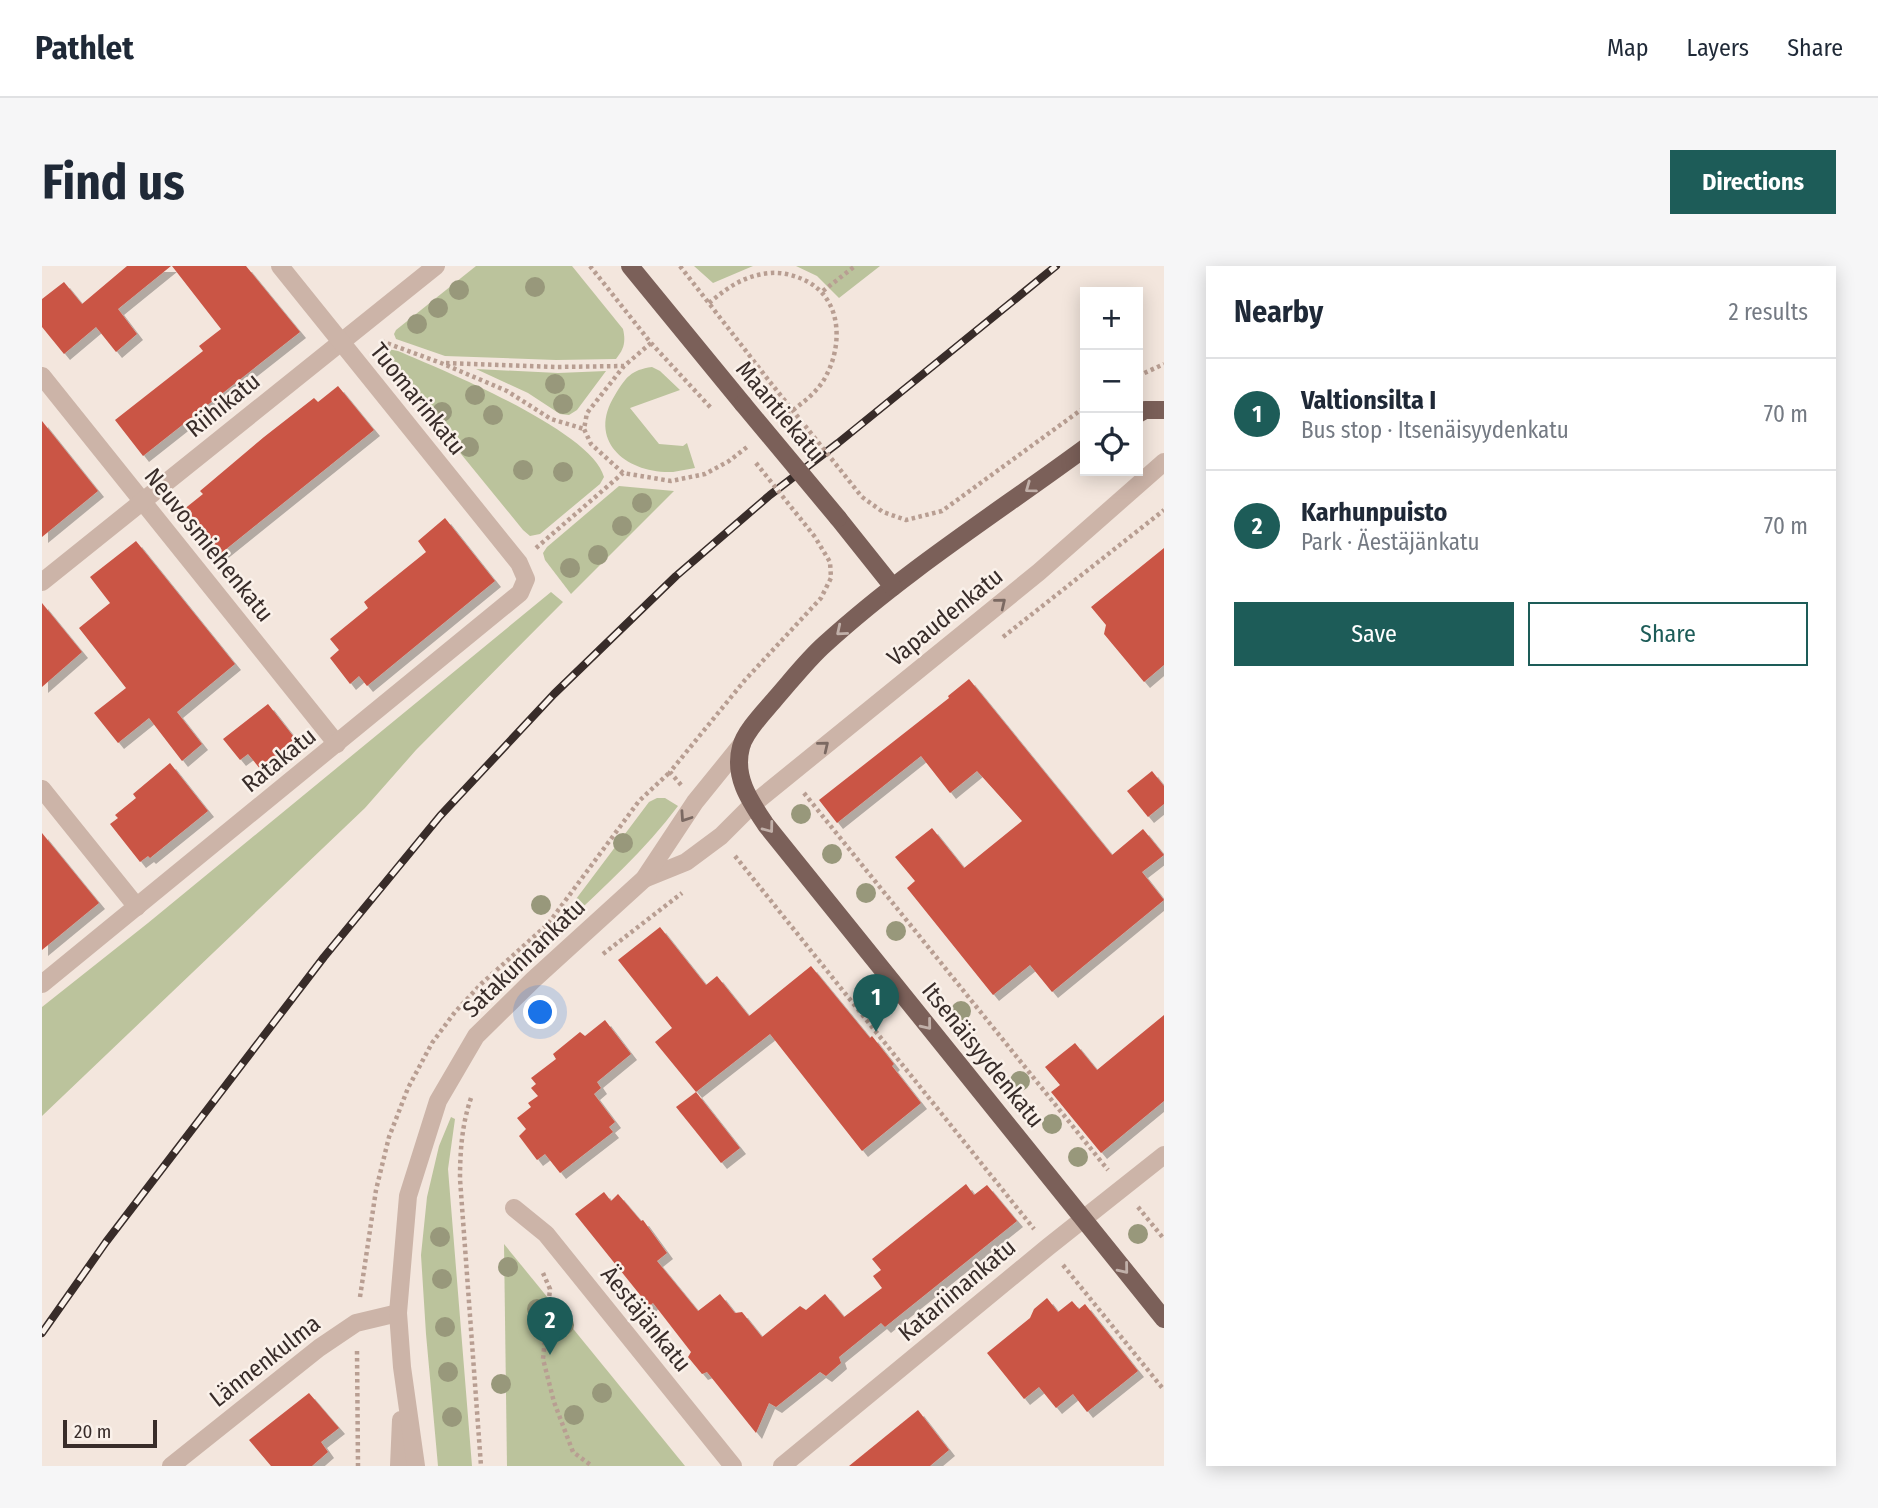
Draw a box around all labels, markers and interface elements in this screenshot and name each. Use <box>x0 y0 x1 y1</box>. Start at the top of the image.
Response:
text: Pathlet <box>35 28 134 68</box>
text: Map <box>1607 34 1649 62</box>
text: Layers <box>1687 34 1749 62</box>
text: Share <box>1787 34 1843 62</box>
button: Directions <box>1670 150 1836 214</box>
text: Find us <box>42 153 185 212</box>
map controls <box>1080 287 1143 476</box>
button: + <box>1080 287 1143 350</box>
text: Nearby <box>1234 294 1323 330</box>
text: 2 results <box>1728 298 1808 326</box>
street label: Tuomarinkatu <box>364 337 472 461</box>
button: − <box>1080 350 1143 413</box>
street label: Maantiekatu <box>730 355 830 467</box>
street label: Riihikatu <box>180 367 266 443</box>
text: Valtionsilta I <box>1301 385 1436 416</box>
text: 1 <box>1252 400 1262 428</box>
text: 70 m <box>1764 400 1808 428</box>
button: locate <box>1080 413 1143 476</box>
text: Bus stop · Itsenäisyydenkatu <box>1301 416 1569 444</box>
street label: Neuvosmiehenkatu <box>139 463 279 627</box>
one-way arrow <box>1025 480 1038 492</box>
text: Karhunpuisto <box>1301 497 1447 528</box>
text: 2 <box>1252 512 1262 540</box>
text: 70 m <box>1764 512 1808 540</box>
text: Park · Äestäjänkatu <box>1301 528 1480 556</box>
street label: Vapaudenkatu <box>882 562 1008 672</box>
one-way arrow <box>992 599 1005 611</box>
button: Save <box>1234 602 1514 666</box>
button: Share <box>1528 602 1808 666</box>
one-way arrow <box>836 623 849 635</box>
street label: Ratakatu <box>236 722 322 798</box>
one-way arrow <box>816 742 829 754</box>
one-way arrow <box>681 809 693 822</box>
one-way arrow <box>760 821 773 833</box>
street label: Satakunnankatu <box>457 893 591 1023</box>
pin: 1 <box>853 974 899 1032</box>
street label: Itsenäisyydenkatu <box>916 977 1050 1133</box>
your location <box>523 995 557 1029</box>
one-way arrow <box>919 1016 931 1029</box>
street label: Katariinankatu <box>893 1233 1021 1347</box>
street label: Äestäjänkatu <box>595 1261 697 1377</box>
one-way arrow <box>1115 1262 1128 1274</box>
pin: 2 <box>527 1297 573 1355</box>
street label: Lännenkulma <box>204 1309 326 1413</box>
scale bar <box>63 1417 158 1449</box>
text: 20 m <box>74 1420 111 1443</box>

